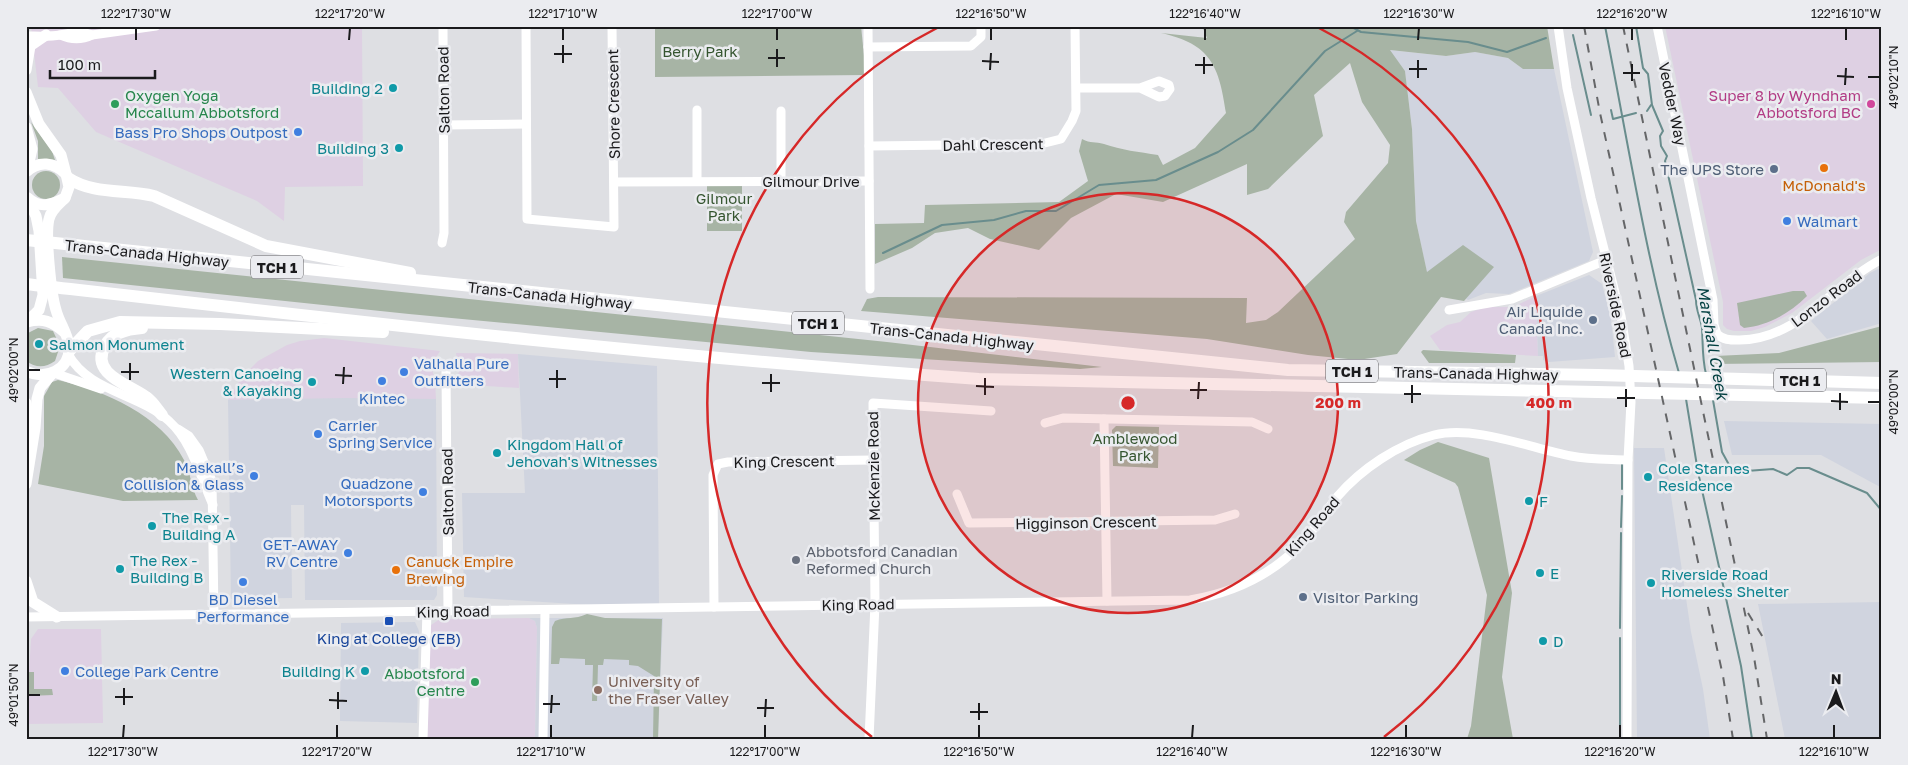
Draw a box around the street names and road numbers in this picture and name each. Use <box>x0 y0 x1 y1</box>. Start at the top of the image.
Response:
street label: Salton Road <box>433 46 453 134</box>
street label: Shore Crescent <box>603 49 623 159</box>
street label: Vedder Way <box>1655 61 1691 148</box>
street label: Dahl Crescent <box>942 134 1044 154</box>
street label: Gilmour Drive <box>762 172 860 190</box>
street label: Trans-Canada Highway <box>64 235 231 271</box>
street label: Riverside Road <box>1596 251 1636 359</box>
road number: TCH 1 <box>251 256 303 278</box>
street label: Lonzo Road <box>1787 266 1865 330</box>
street label: Trans-Canada Highway <box>467 277 634 313</box>
road number: TCH 1 <box>792 312 844 334</box>
street label: Trans-Canada Highway <box>869 318 1036 354</box>
road number: TCH 1 <box>1326 360 1378 382</box>
street label: Trans-Canada Highway <box>1393 363 1559 383</box>
road number: TCH 1 <box>1774 368 1826 392</box>
street label: McKenzie Road <box>863 411 883 521</box>
street label: Salton Road <box>437 448 457 536</box>
street label: King Crescent <box>733 451 835 471</box>
street label: King Road <box>1281 492 1343 560</box>
street label: Higginson Crescent <box>1015 512 1157 532</box>
street label: King Road <box>821 594 895 614</box>
street label: King Road <box>416 601 490 621</box>

